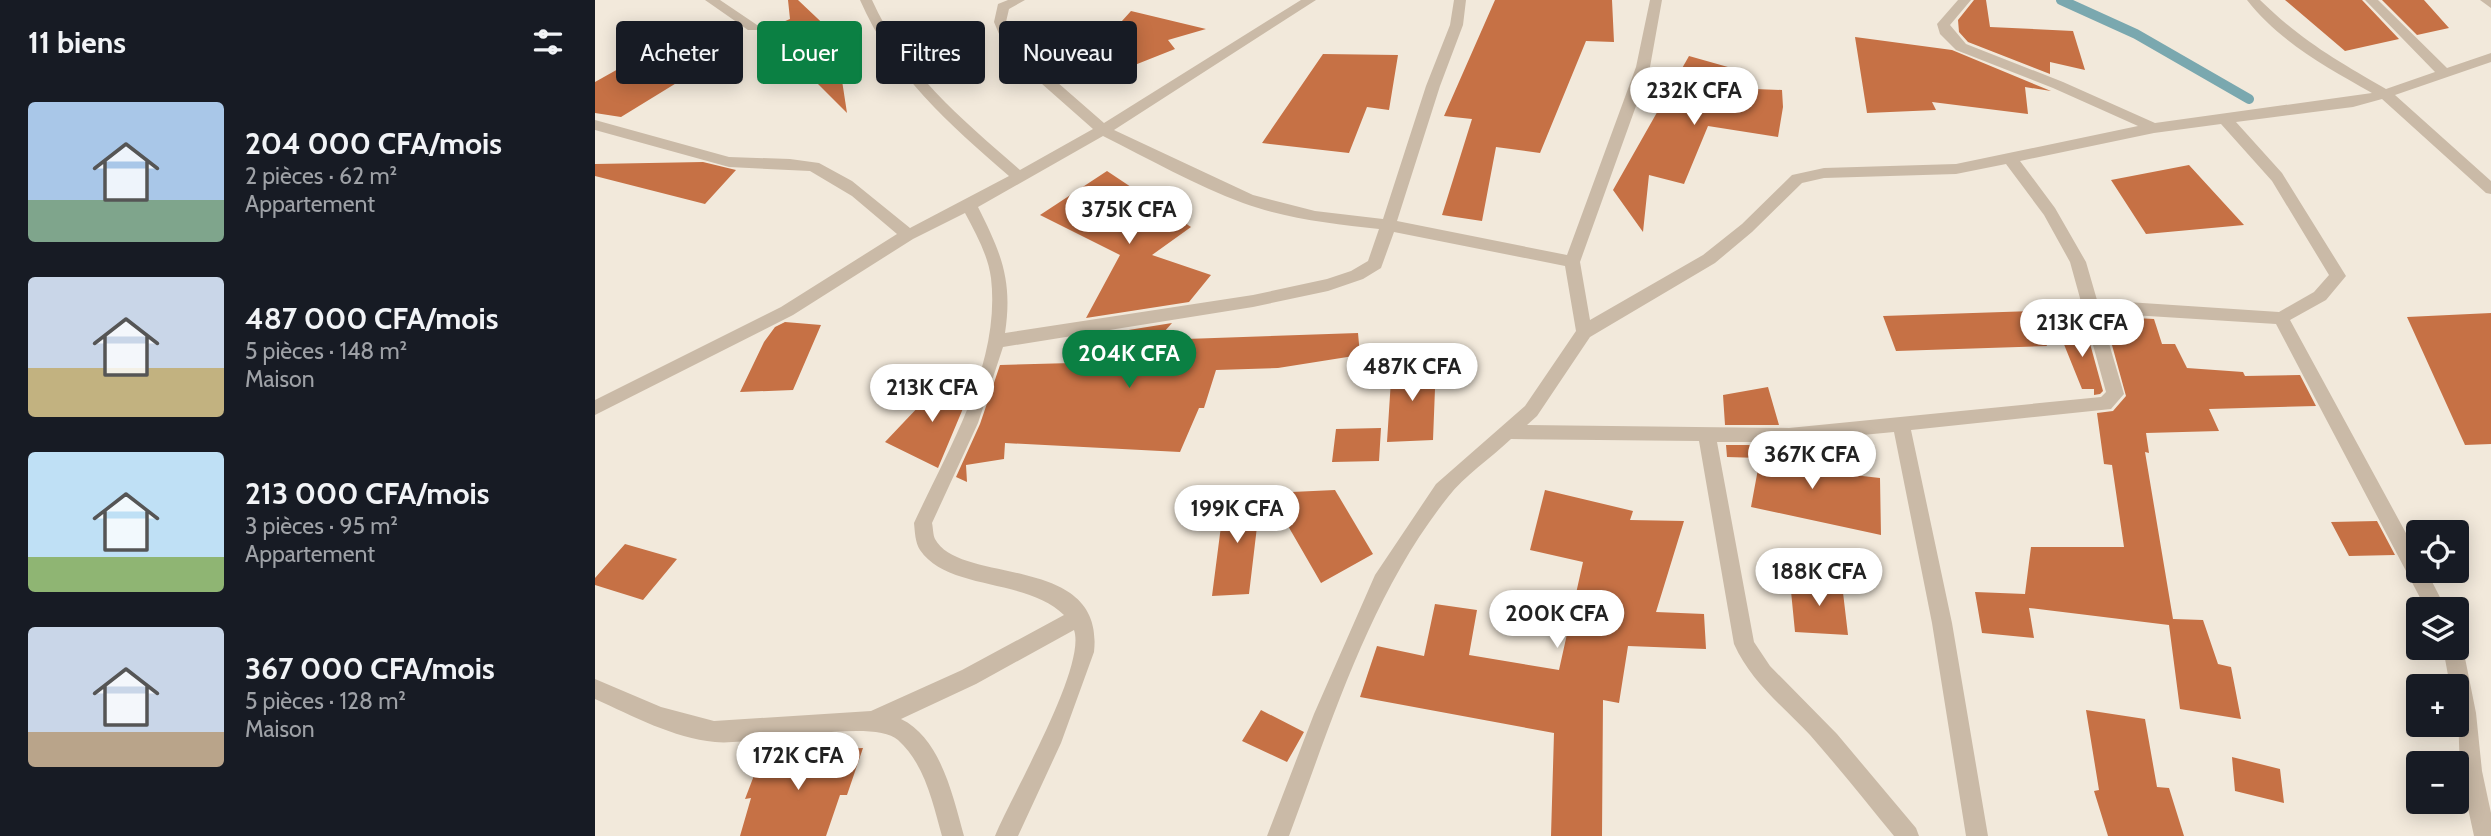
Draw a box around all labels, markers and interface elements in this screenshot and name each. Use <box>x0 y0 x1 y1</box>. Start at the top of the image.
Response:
chip: Acheter <box>616 21 743 84</box>
chip: Louer <box>757 21 862 84</box>
chip: Filtres <box>876 21 985 84</box>
chip: Nouveau <box>999 21 1137 84</box>
icon: filters <box>529 23 567 61</box>
text: 11 biens <box>28 24 126 61</box>
pin: 232K CFA <box>1622 68 1766 127</box>
text: 232K CFA <box>1646 76 1742 104</box>
text: 204 000 CFA/mois <box>245 125 502 162</box>
icon: home <box>84 130 168 214</box>
text: 2 pièces · 62 m² <box>245 162 397 190</box>
pin: 375K CFA <box>1057 187 1201 246</box>
text: Appartement <box>245 190 375 218</box>
text: 375K CFA <box>1081 195 1177 223</box>
text: 487 000 CFA/mois <box>245 300 498 337</box>
pin: 213K CFA <box>2010 300 2154 359</box>
icon: home <box>84 305 168 389</box>
text: 213K CFA <box>2036 308 2128 336</box>
pin: 204K CFA <box>1057 330 1201 390</box>
text: 5 pièces · 148 m² <box>245 337 407 365</box>
text: 204K CFA <box>1078 339 1180 367</box>
pin: 487K CFA <box>1340 344 1484 403</box>
text: 487K CFA <box>1363 352 1461 380</box>
pin: 213K CFA <box>860 364 1004 424</box>
text: Maison <box>245 365 314 393</box>
text: 213K CFA <box>886 373 978 401</box>
pin: 367K CFA <box>1740 432 1884 491</box>
text: 367K CFA <box>1764 440 1860 468</box>
text: 213 000 CFA/mois <box>245 475 489 512</box>
icon: home <box>84 480 168 564</box>
pin: 199K CFA <box>1165 486 1309 545</box>
text: 199K CFA <box>1190 494 1284 522</box>
text: 3 pièces · 95 m² <box>245 512 398 540</box>
map controls <box>2406 520 2469 814</box>
button: locate <box>2406 520 2469 583</box>
text: Appartement <box>245 540 375 568</box>
pin: 188K CFA <box>1747 548 1891 608</box>
text: 188K CFA <box>1771 557 1867 585</box>
pin: 200K CFA <box>1485 590 1629 650</box>
button: layers <box>2406 597 2469 660</box>
text: 200K CFA <box>1505 599 1609 627</box>
text: 367 000 CFA/mois <box>245 650 495 687</box>
icon: home <box>84 655 168 739</box>
button: + <box>2406 674 2469 737</box>
text: 5 pièces · 128 m² <box>245 687 406 715</box>
text: Maison <box>245 715 314 743</box>
pin: 172K CFA <box>726 732 870 792</box>
text: 172K CFA <box>752 741 844 769</box>
button: − <box>2406 751 2469 814</box>

